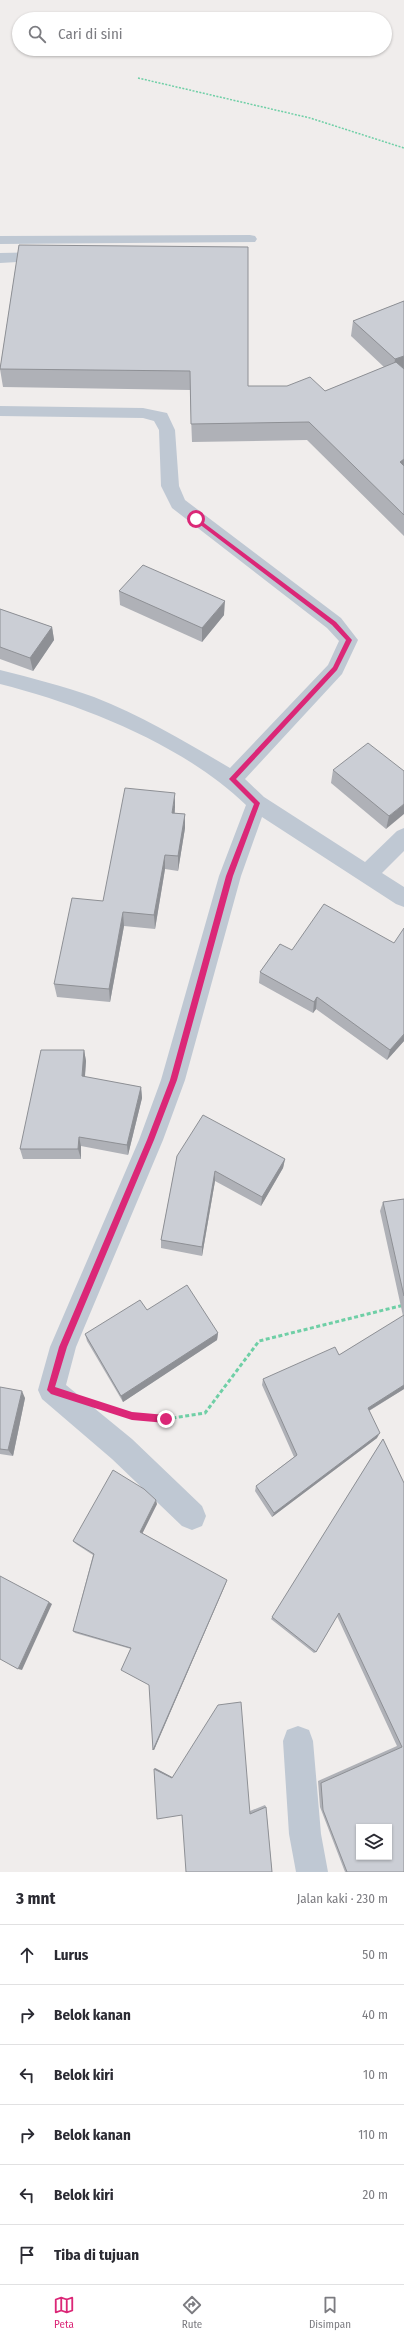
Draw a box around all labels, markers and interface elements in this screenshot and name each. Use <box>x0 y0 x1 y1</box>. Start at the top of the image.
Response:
search box <box>12 12 392 56</box>
icon: search <box>26 23 48 45</box>
text: Cari di sini <box>58 25 123 43</box>
route start <box>187 510 205 528</box>
route end <box>157 1410 175 1428</box>
map controls <box>356 1824 392 1860</box>
button: layers <box>356 1824 392 1860</box>
text: 3 mnt <box>16 1888 55 1909</box>
text: Jalan kaki · 230 m <box>297 1891 388 1906</box>
icon: ahead <box>16 1944 38 1966</box>
text: Lurus <box>54 1946 88 1964</box>
text: 50 m <box>362 1947 388 1962</box>
icon: right <box>16 2004 38 2026</box>
text: Belok kanan <box>54 2006 131 2024</box>
text: 40 m <box>362 2007 388 2022</box>
icon: left <box>16 2064 38 2086</box>
text: Belok kiri <box>54 2066 114 2084</box>
text: 10 m <box>363 2067 388 2082</box>
icon: right <box>16 2124 38 2146</box>
text: Belok kanan <box>54 2126 131 2144</box>
text: 110 m <box>358 2127 388 2142</box>
icon: left <box>16 2184 38 2206</box>
text: Belok kiri <box>54 2186 114 2204</box>
text: 20 m <box>362 2187 388 2202</box>
icon: arrive <box>16 2244 38 2266</box>
text: Tiba di tujuan <box>54 2246 139 2264</box>
tab: Peta <box>53 2294 75 2331</box>
tab: Rute <box>181 2294 203 2331</box>
tab: Disimpan <box>309 2294 351 2331</box>

